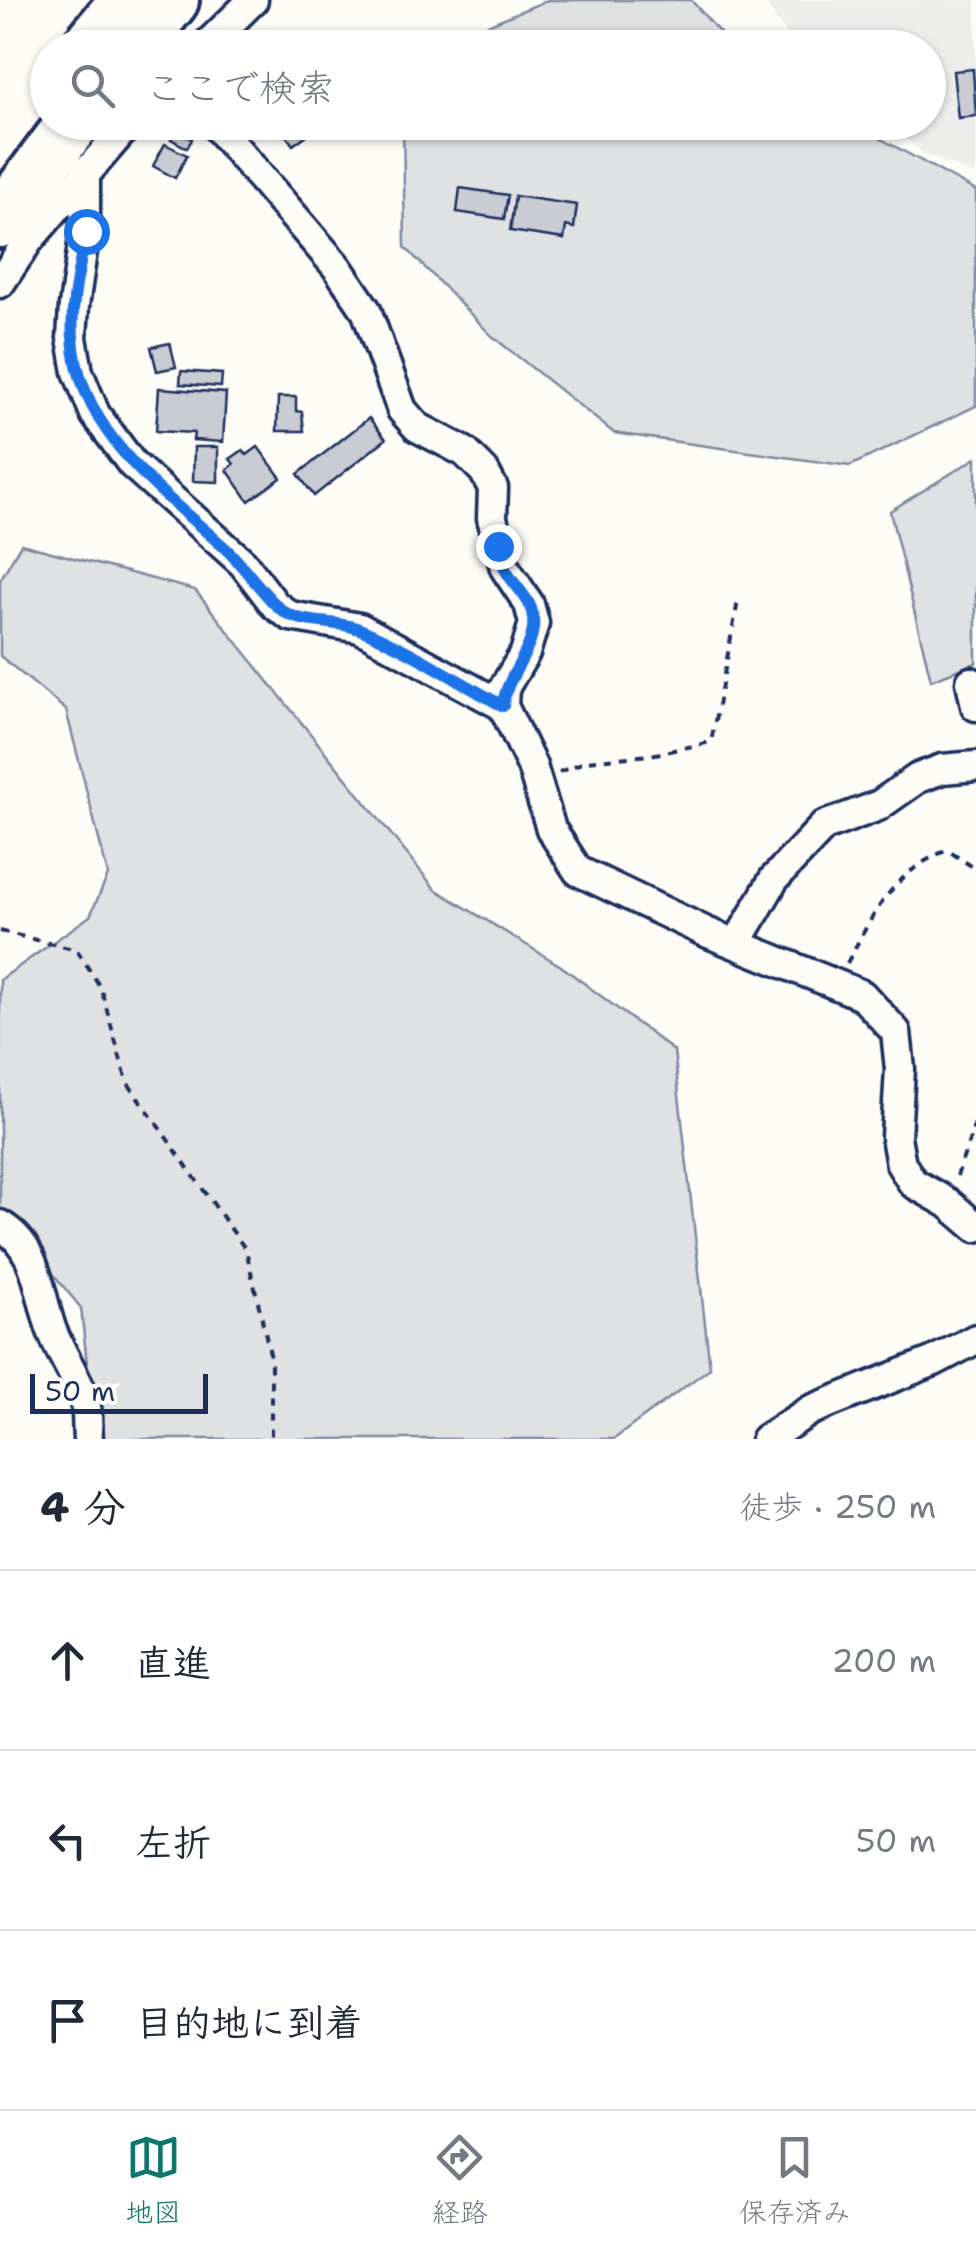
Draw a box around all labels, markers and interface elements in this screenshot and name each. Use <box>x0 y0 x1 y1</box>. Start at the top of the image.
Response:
search box <box>30 30 946 140</box>
icon: search <box>65 58 120 113</box>
text: ここで検索 <box>145 62 335 113</box>
route start <box>64 209 110 255</box>
route end <box>476 524 522 570</box>
scale bar <box>30 1369 208 1414</box>
text: 50 m <box>45 1372 115 1410</box>
text: 4 分 <box>40 1479 126 1535</box>
text: 徒歩 · 250 m <box>739 1485 936 1528</box>
icon: ahead <box>40 1633 95 1688</box>
text: 直進 <box>135 1637 211 1688</box>
text: 200 m <box>832 1639 936 1682</box>
icon: left <box>40 1813 95 1868</box>
text: 左折 <box>135 1817 211 1868</box>
text: 50 m <box>856 1819 936 1862</box>
icon: arrive <box>40 1993 95 2048</box>
text: 目的地に到着 <box>135 1997 363 2048</box>
tab: 地図 <box>125 2130 181 2231</box>
tab: 経路 <box>432 2130 488 2231</box>
tab: 保存済み <box>739 2130 851 2231</box>

